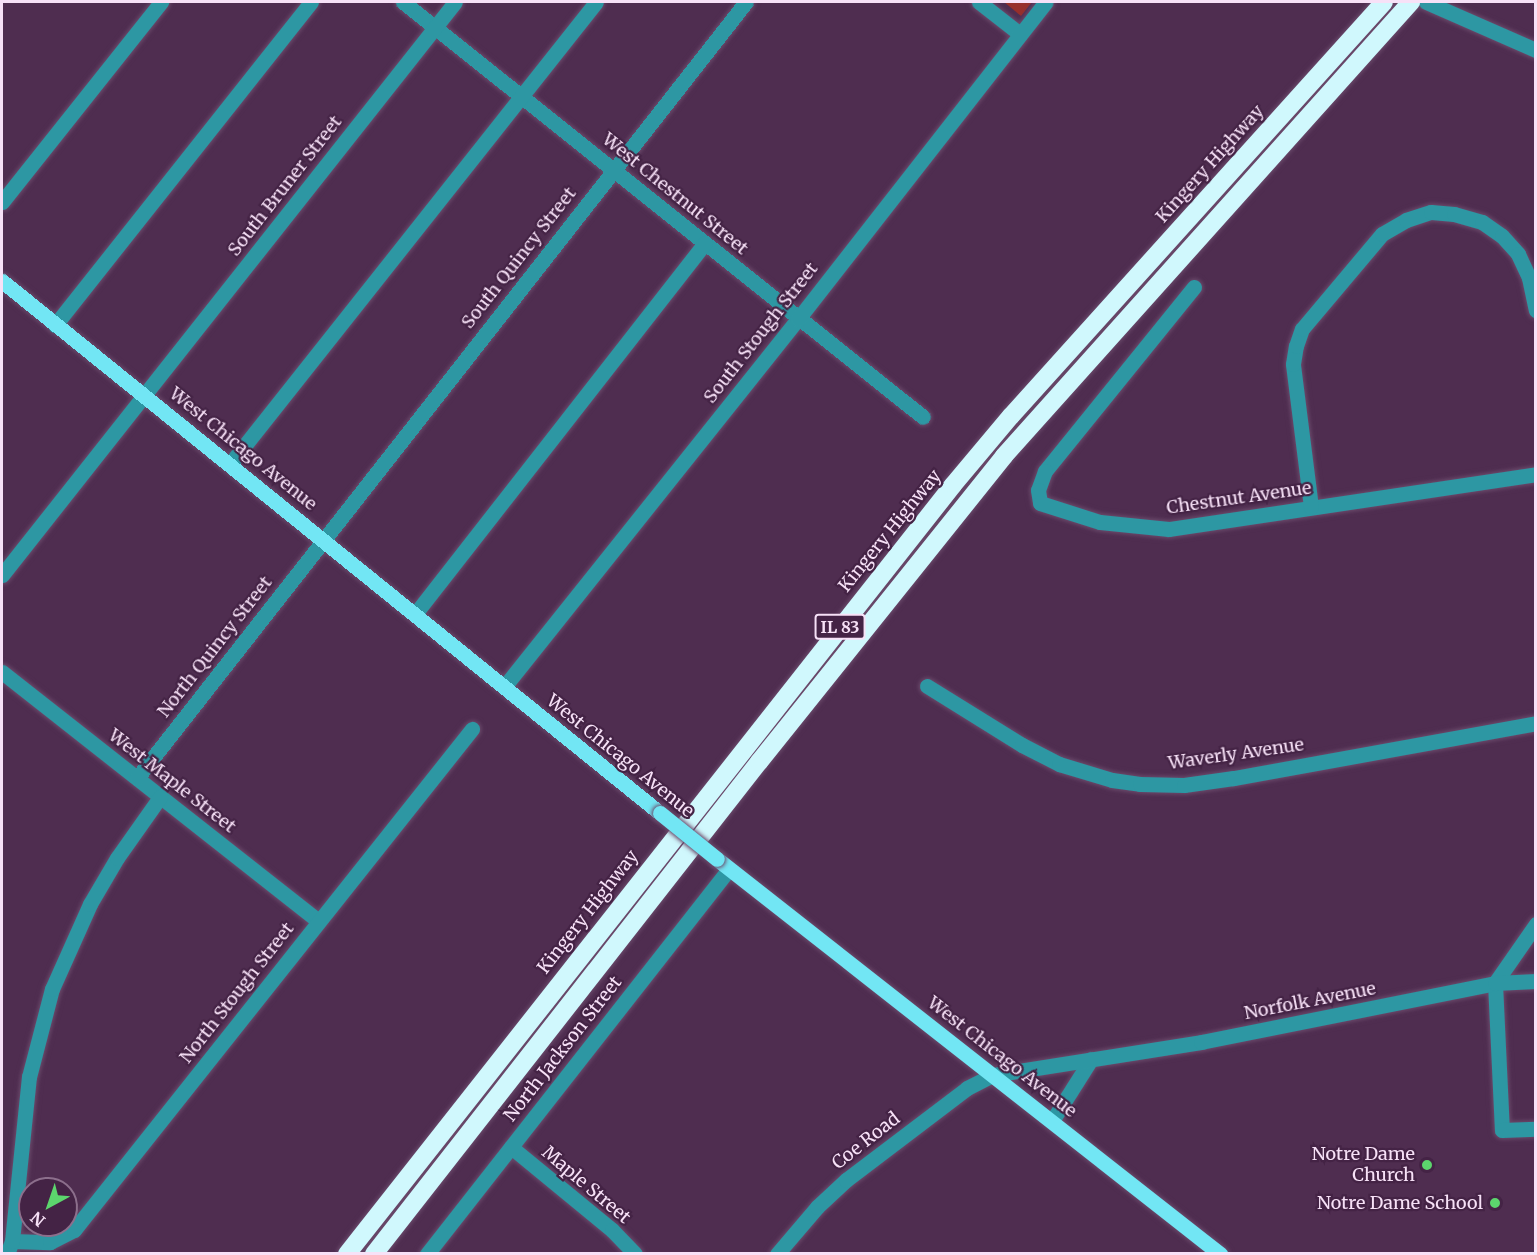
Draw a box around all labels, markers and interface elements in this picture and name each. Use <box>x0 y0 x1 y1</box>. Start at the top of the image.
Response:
street label: Kingery Highway <box>1151 101 1269 227</box>
street label: South Bruner Street <box>224 112 346 260</box>
street label: West Chestnut Street <box>598 129 752 259</box>
street label: South Quincy Street <box>457 183 581 333</box>
street label: South Stough Street <box>699 258 823 408</box>
street label: West Chicago Avenue <box>165 383 321 515</box>
street label: Kingery Highway <box>834 466 946 596</box>
street label: Chestnut Avenue <box>1165 477 1313 519</box>
street label: North Quincy Street <box>153 572 277 722</box>
road number: IL 83 <box>814 614 866 640</box>
street label: West Chicago Avenue <box>542 690 698 822</box>
street label: West Maple Street <box>104 725 240 837</box>
street label: Waverly Avenue <box>1167 734 1305 774</box>
street label: Kingery Highway <box>533 846 643 978</box>
street label: North Stough Street <box>175 918 299 1068</box>
street label: North Jackson Street <box>500 972 626 1126</box>
street label: Norfolk Avenue <box>1242 978 1378 1024</box>
street label: West Chicago Avenue <box>923 992 1081 1122</box>
street label: Coe Road <box>828 1108 904 1174</box>
street label: Maple Street <box>537 1142 635 1228</box>
place label: Notre Dame Church <box>1312 1144 1415 1186</box>
marker: Notre Dame Church <box>1420 1158 1434 1172</box>
north arrow <box>18 1177 78 1237</box>
place label: Notre Dame School <box>1317 1192 1483 1214</box>
marker: Notre Dame School <box>1488 1196 1502 1210</box>
text: N <box>26 1208 49 1231</box>

